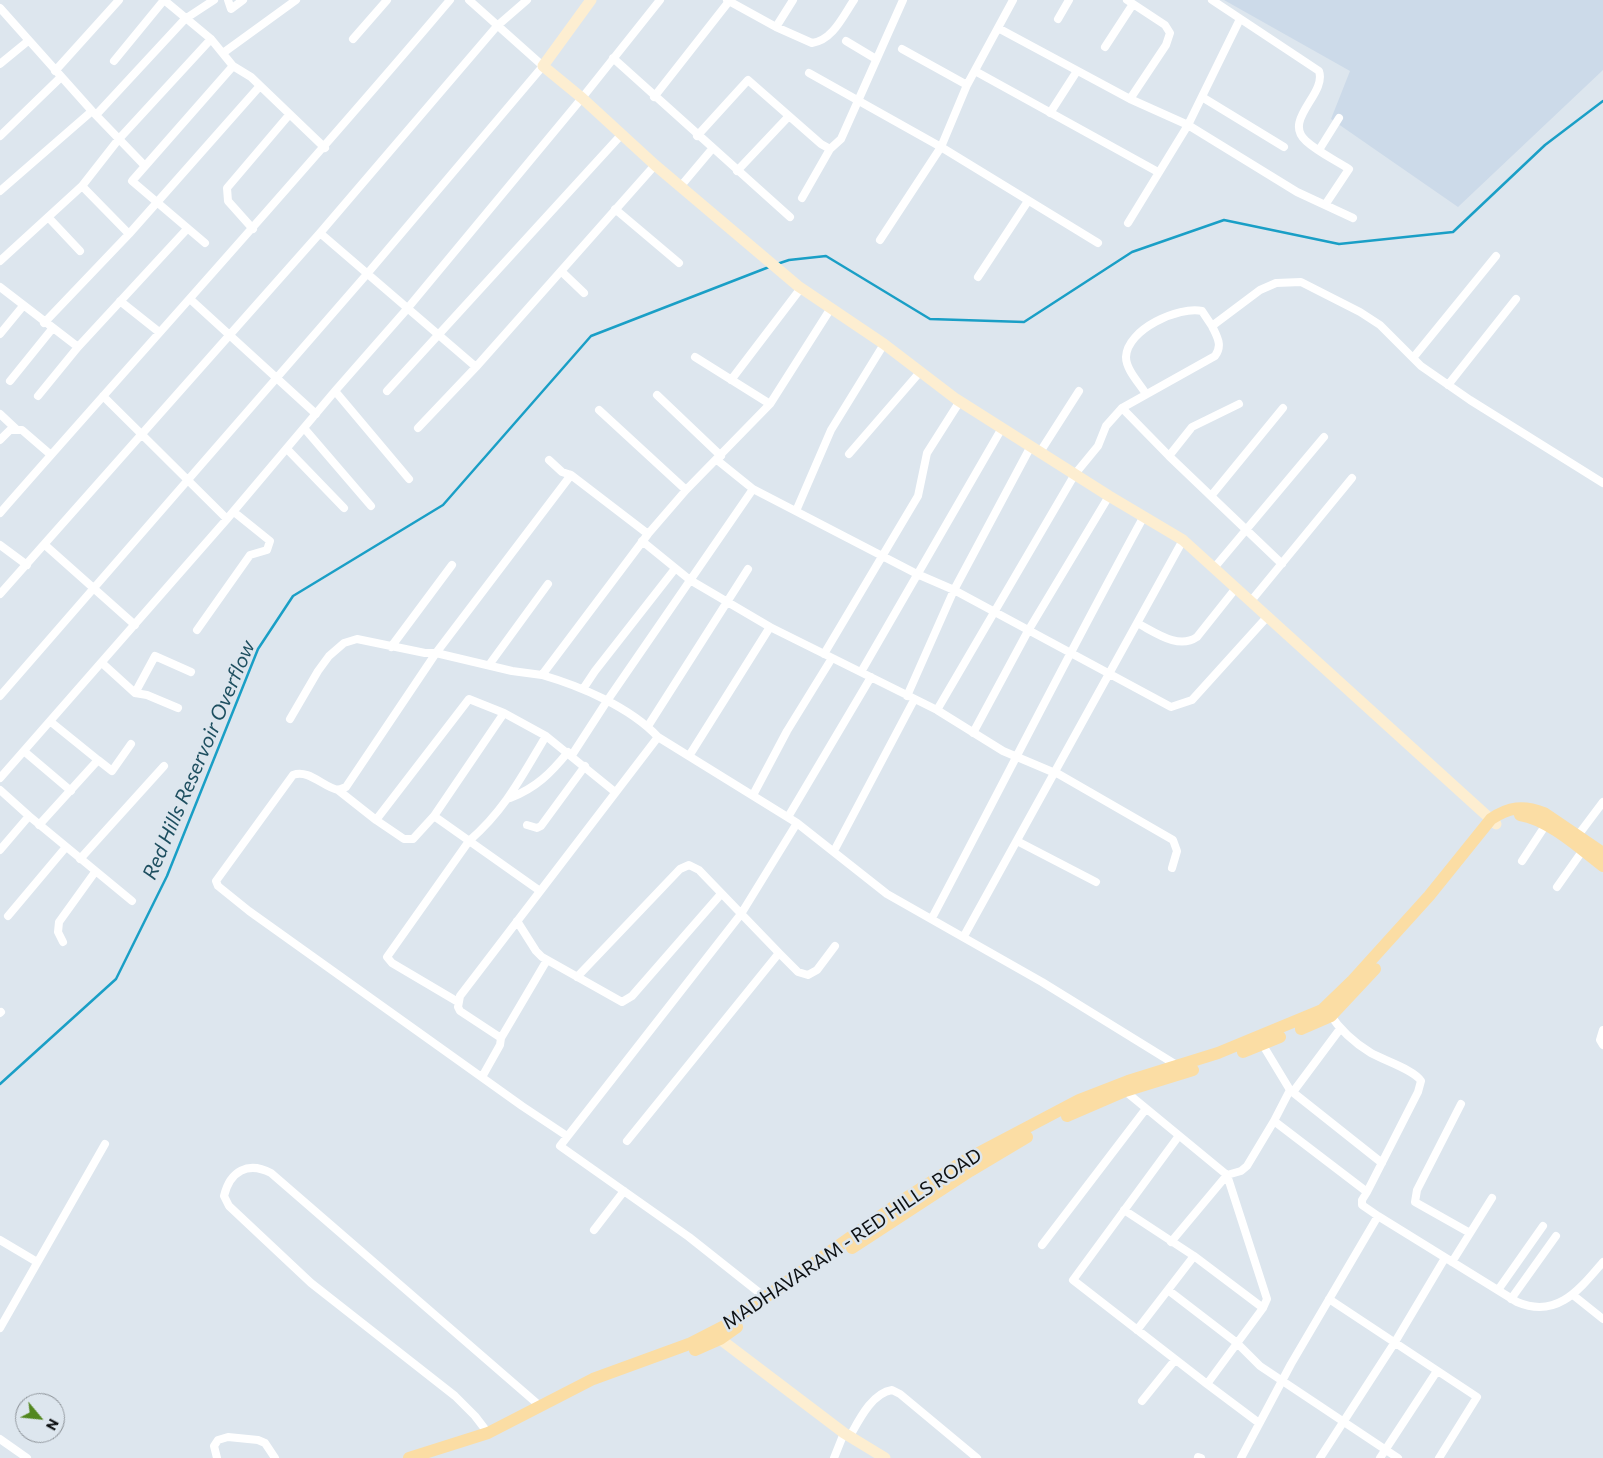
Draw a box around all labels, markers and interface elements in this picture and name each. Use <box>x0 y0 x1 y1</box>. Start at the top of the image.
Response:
water label: Red Hills Reservoir Overflow <box>138 637 260 883</box>
street label: MADHAVARAM - RED HILLS ROAD <box>718 1144 986 1334</box>
north arrow <box>15 1393 65 1443</box>
text: N <box>43 1416 63 1433</box>

